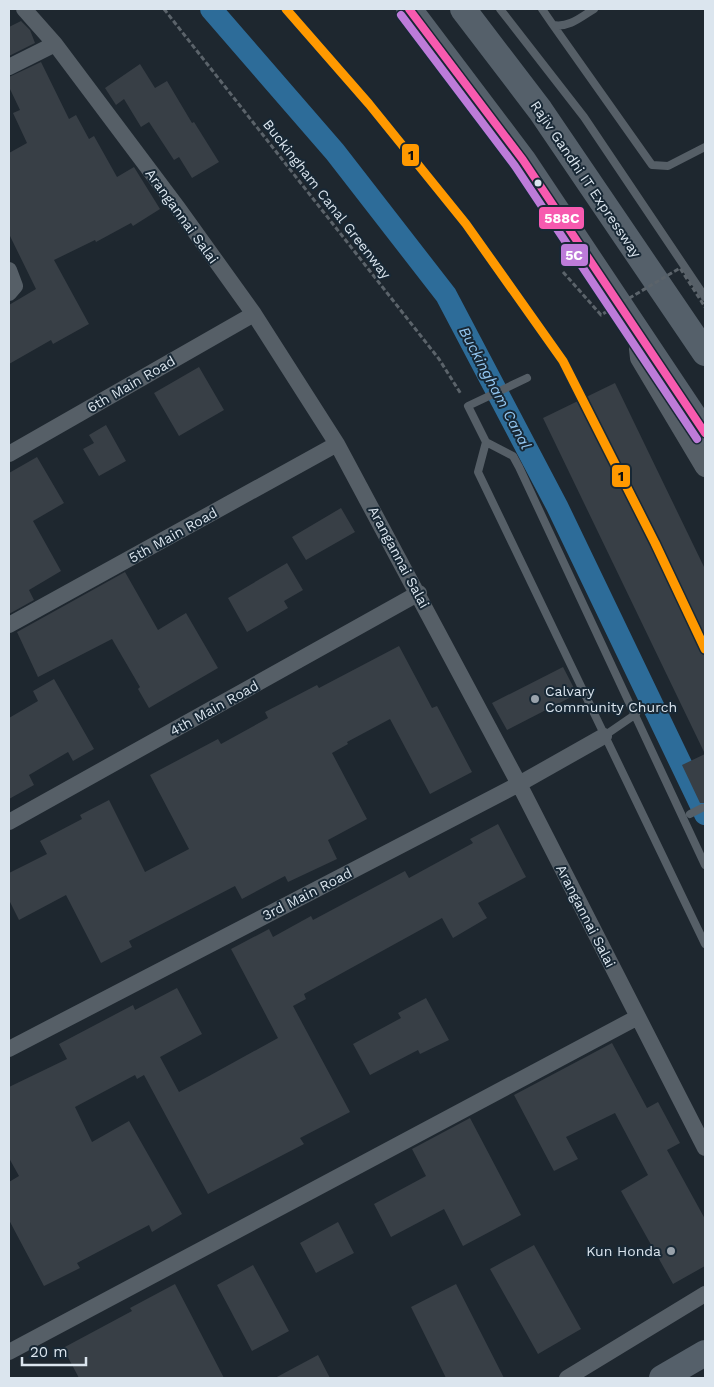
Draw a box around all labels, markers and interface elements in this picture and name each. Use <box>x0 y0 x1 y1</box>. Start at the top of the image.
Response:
street label: Rajiv Gandhi IT Expressway <box>528 98 645 261</box>
street label: Buckingham Canal Greenway <box>260 116 395 282</box>
line badge: 1 <box>401 143 420 167</box>
text: 1 <box>408 147 414 163</box>
street label: Arangannai Salai <box>142 166 222 266</box>
unlabelled marker <box>533 178 543 188</box>
line badge: 588C <box>538 206 585 230</box>
text: 588C <box>544 210 580 226</box>
line badge: 5C <box>560 243 589 267</box>
text: 5C <box>565 247 583 263</box>
water label: Buckingham Canal <box>455 324 535 453</box>
street label: 6th Main Road <box>84 352 178 416</box>
line badge: 1 <box>611 464 631 488</box>
text: 1 <box>618 468 624 484</box>
street label: Arangannai Salai <box>365 503 433 611</box>
street label: 5th Main Road <box>126 504 220 566</box>
street label: 4th Main Road <box>167 677 261 739</box>
place label: Calvary Community Church <box>545 683 677 715</box>
marker: Calvary Community Church <box>529 693 541 705</box>
street label: Arangannai Salai <box>553 862 619 970</box>
street label: 3rd Main Road <box>260 865 354 923</box>
place label: Kun Honda <box>586 1243 661 1259</box>
marker: Kun Honda <box>665 1245 677 1257</box>
scale bar <box>22 1334 86 1366</box>
text: 20 m <box>30 1343 68 1361</box>

